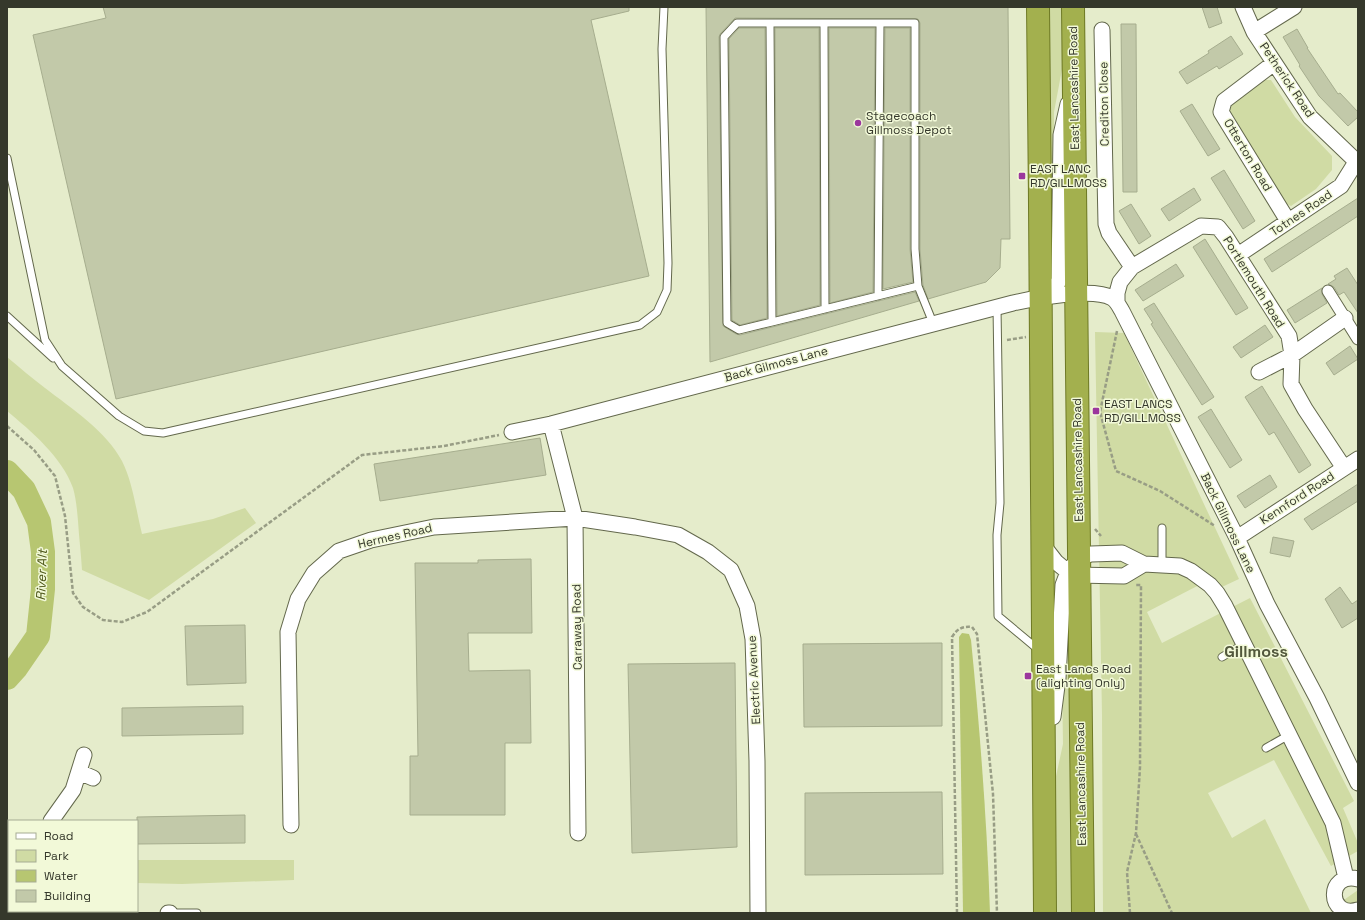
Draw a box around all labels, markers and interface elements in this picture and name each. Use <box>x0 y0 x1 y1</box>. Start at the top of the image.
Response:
street label: East Lancashire Road <box>1065 26 1083 150</box>
street label: Petherick Road <box>1256 39 1318 121</box>
street label: Crediton Close <box>1095 62 1113 146</box>
place label: Stagecoach Gillmoss Depot <box>866 108 952 138</box>
street label: Otterton Road <box>1220 116 1276 194</box>
marker: Stagecoach Gillmoss Depot <box>853 118 863 128</box>
place label: EAST LANC RD/GILLMOSS <box>1030 161 1107 191</box>
marker: EAST LANC RD/GILLMOSS <box>1017 171 1027 181</box>
street label: Totnes Road <box>1267 186 1335 240</box>
street label: Portlemouth Road <box>1219 233 1289 331</box>
street label: Back Gilmoss Lane <box>722 342 830 386</box>
place label: EAST LANCS RD/GILLMOSS <box>1104 396 1181 426</box>
street label: East Lancashire Road <box>1069 398 1087 522</box>
marker: EAST LANCS RD/GILLMOSS <box>1091 406 1101 416</box>
street label: Kennford Road <box>1257 468 1337 528</box>
street label: Back Gillmoss Lane <box>1197 470 1259 576</box>
street label: Hermes Road <box>356 520 434 552</box>
water label: River Alt <box>32 548 51 601</box>
street label: Carraway Road <box>568 584 586 670</box>
street label: Electric Avenue <box>744 635 764 725</box>
district label: Gillmoss <box>1224 641 1288 662</box>
place label: East Lancs Road (alighting Only) <box>1036 661 1131 691</box>
marker: East Lancs Road (alighting Only) <box>1023 671 1033 681</box>
street label: East Lancashire Road <box>1072 722 1090 846</box>
legend <box>8 820 138 912</box>
text: Road <box>44 828 73 844</box>
text: Park <box>44 848 69 864</box>
text: Water <box>44 868 78 884</box>
text: Building <box>44 888 91 904</box>

